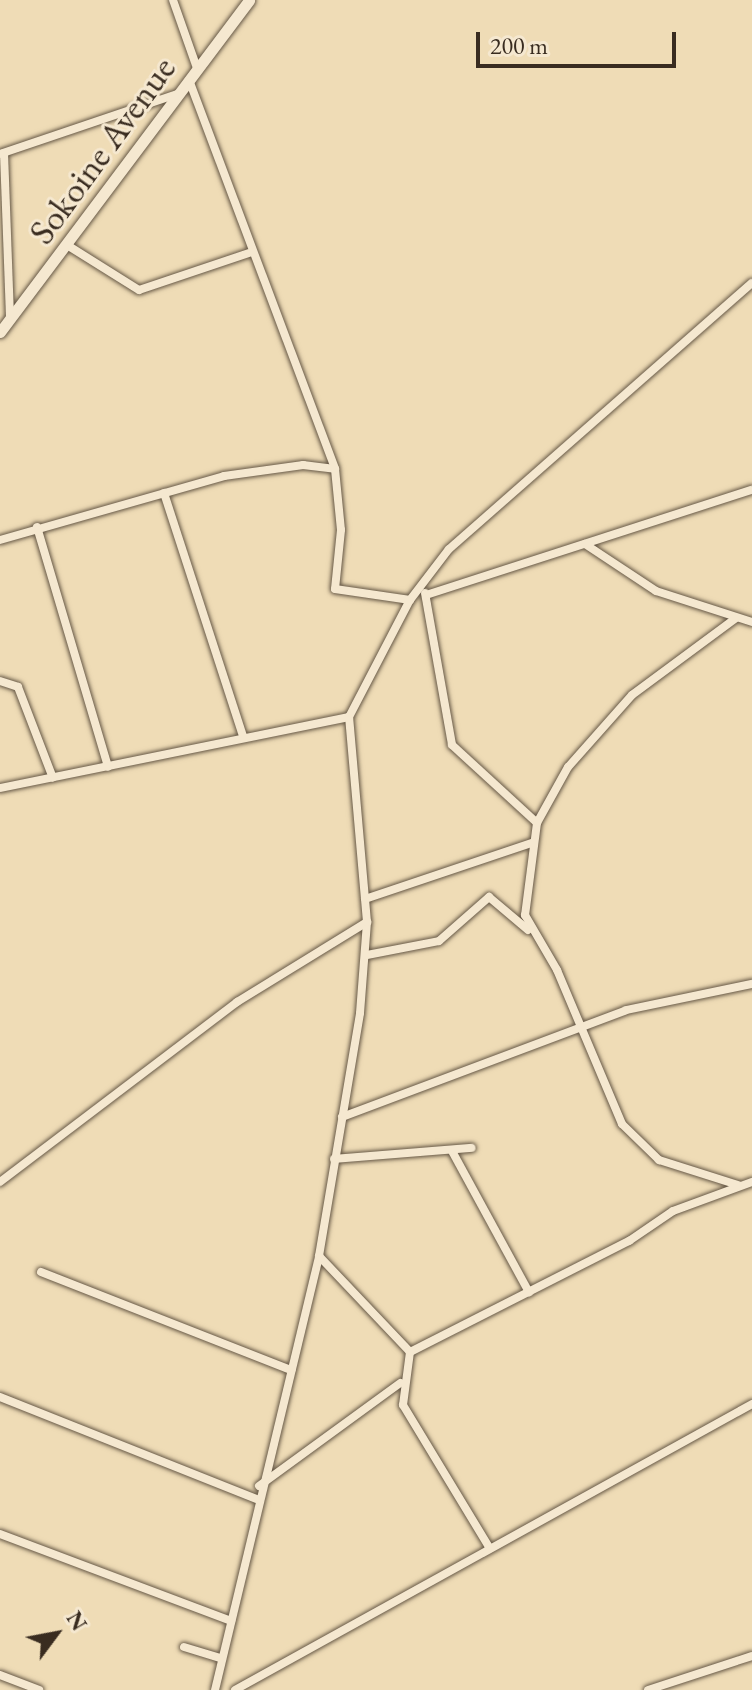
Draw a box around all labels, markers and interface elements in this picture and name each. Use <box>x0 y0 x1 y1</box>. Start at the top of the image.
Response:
scale bar <box>480 16 680 66</box>
text: 200 m <box>490 30 548 61</box>
street label: Sokoine Avenue <box>20 48 184 252</box>
north arrow <box>16 1594 96 1674</box>
text: N <box>60 1606 94 1636</box>

